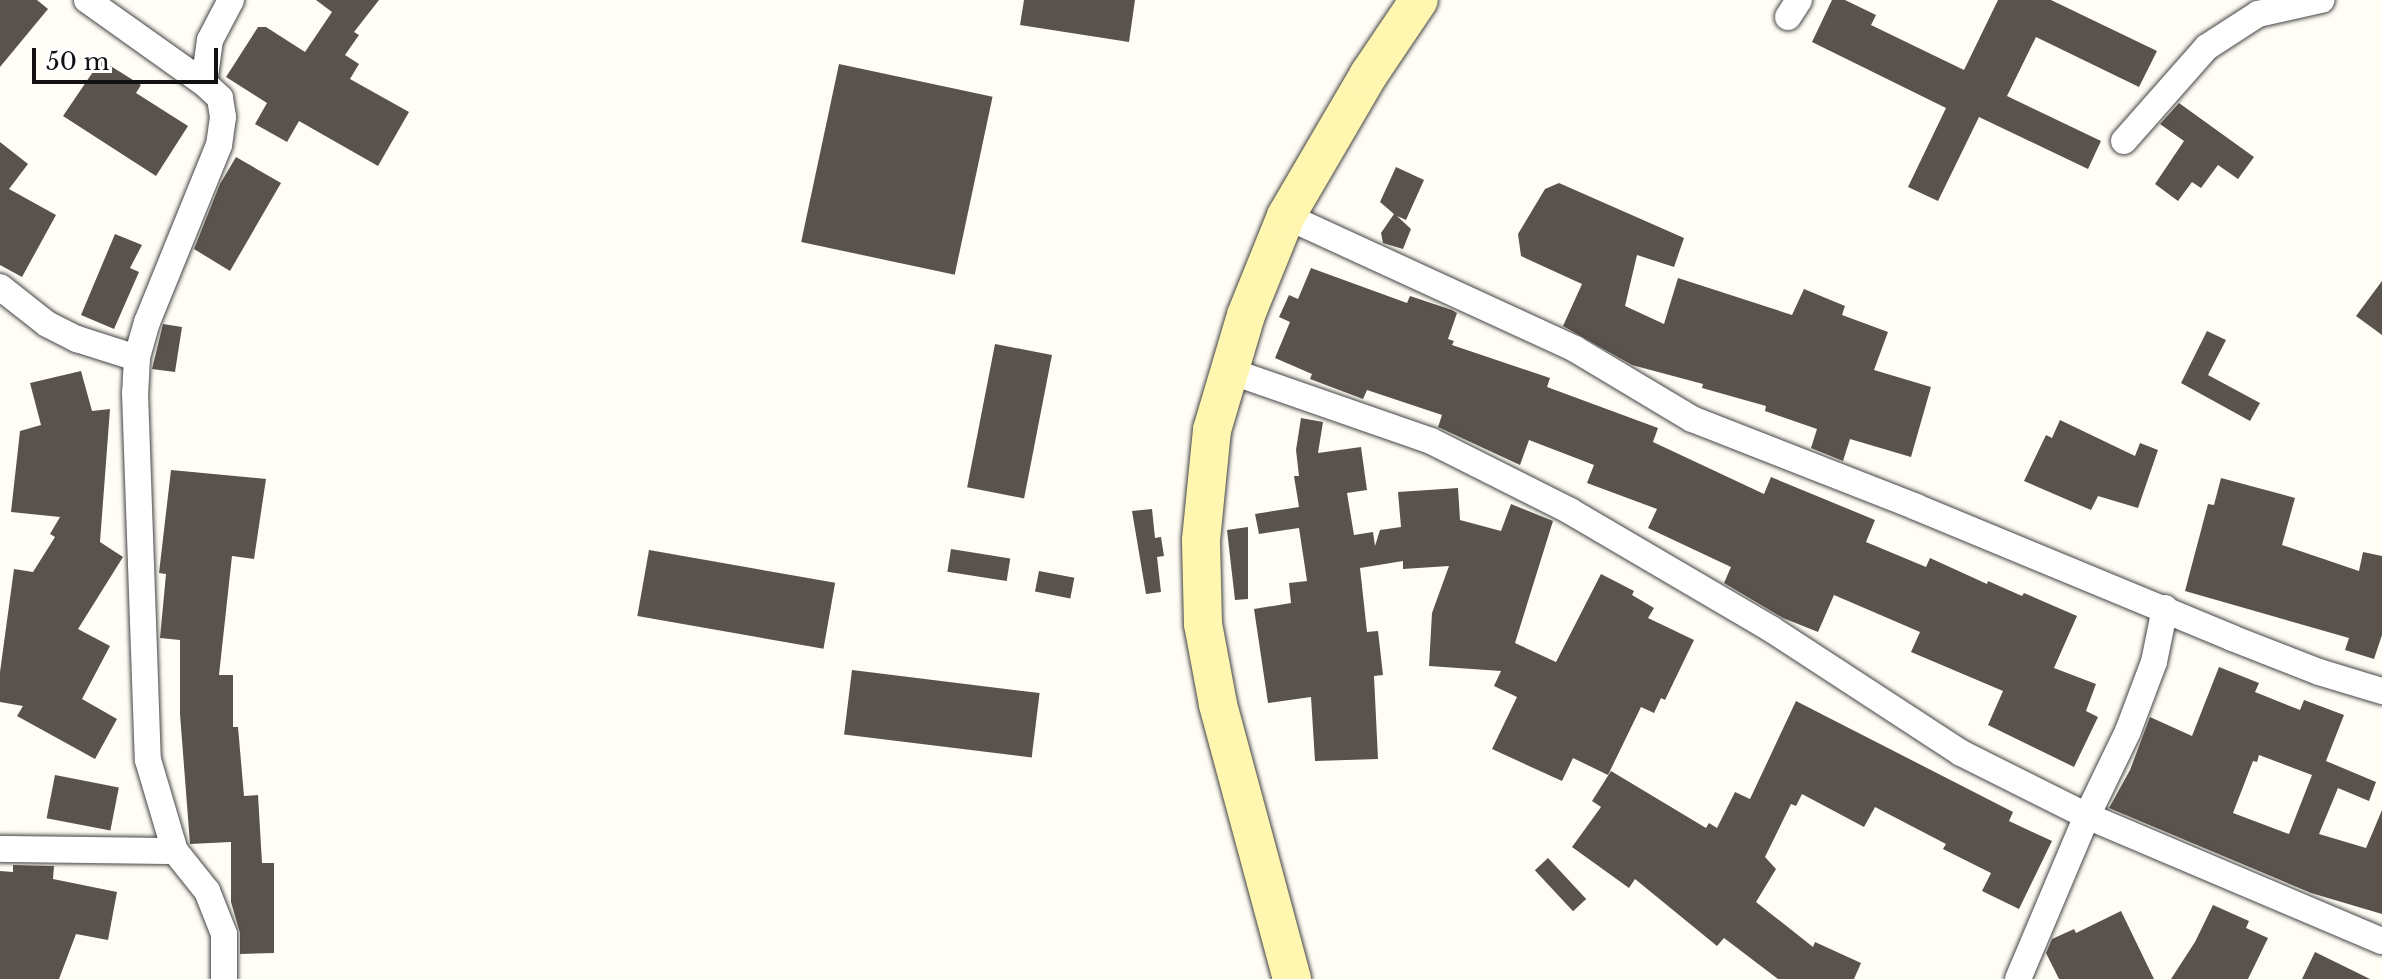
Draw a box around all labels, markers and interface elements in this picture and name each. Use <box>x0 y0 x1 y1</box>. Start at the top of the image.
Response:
scale bar <box>36 32 222 82</box>
text: 50 m <box>46 47 109 76</box>

